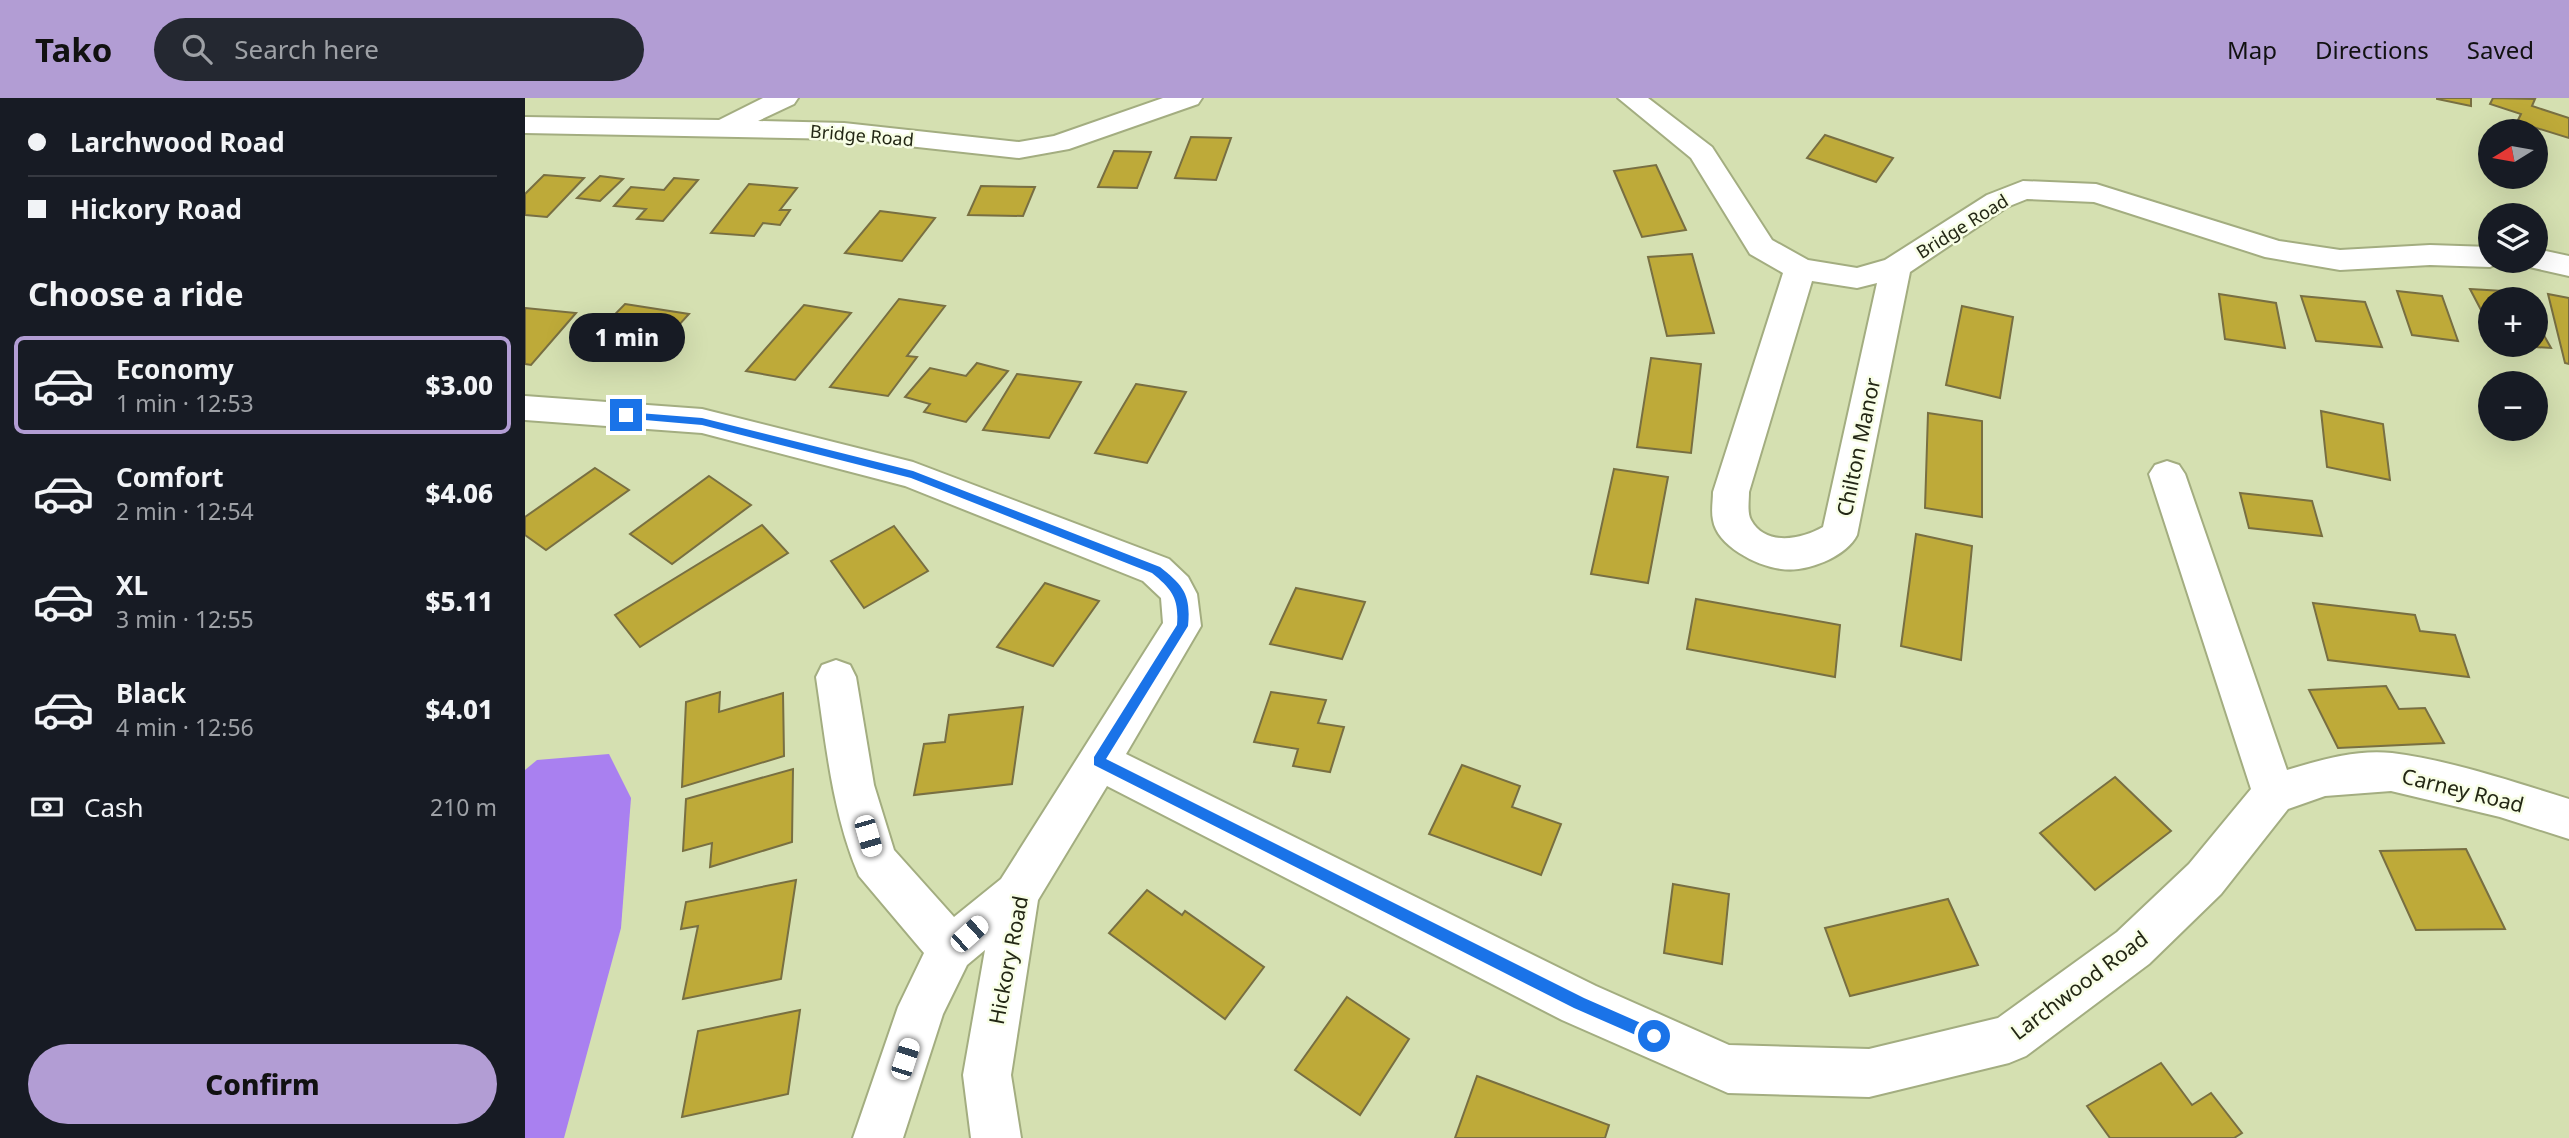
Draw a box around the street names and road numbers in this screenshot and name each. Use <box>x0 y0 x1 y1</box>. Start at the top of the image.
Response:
street label: Bridge Road <box>809 119 915 151</box>
street label: Bridge Road <box>1912 188 2012 264</box>
street label: Chilton Manor <box>1830 375 1886 519</box>
street label: Carney Road <box>2399 761 2527 819</box>
street label: Hickory Road <box>982 893 1034 1027</box>
street label: Larchwood Road <box>2005 924 2153 1046</box>

